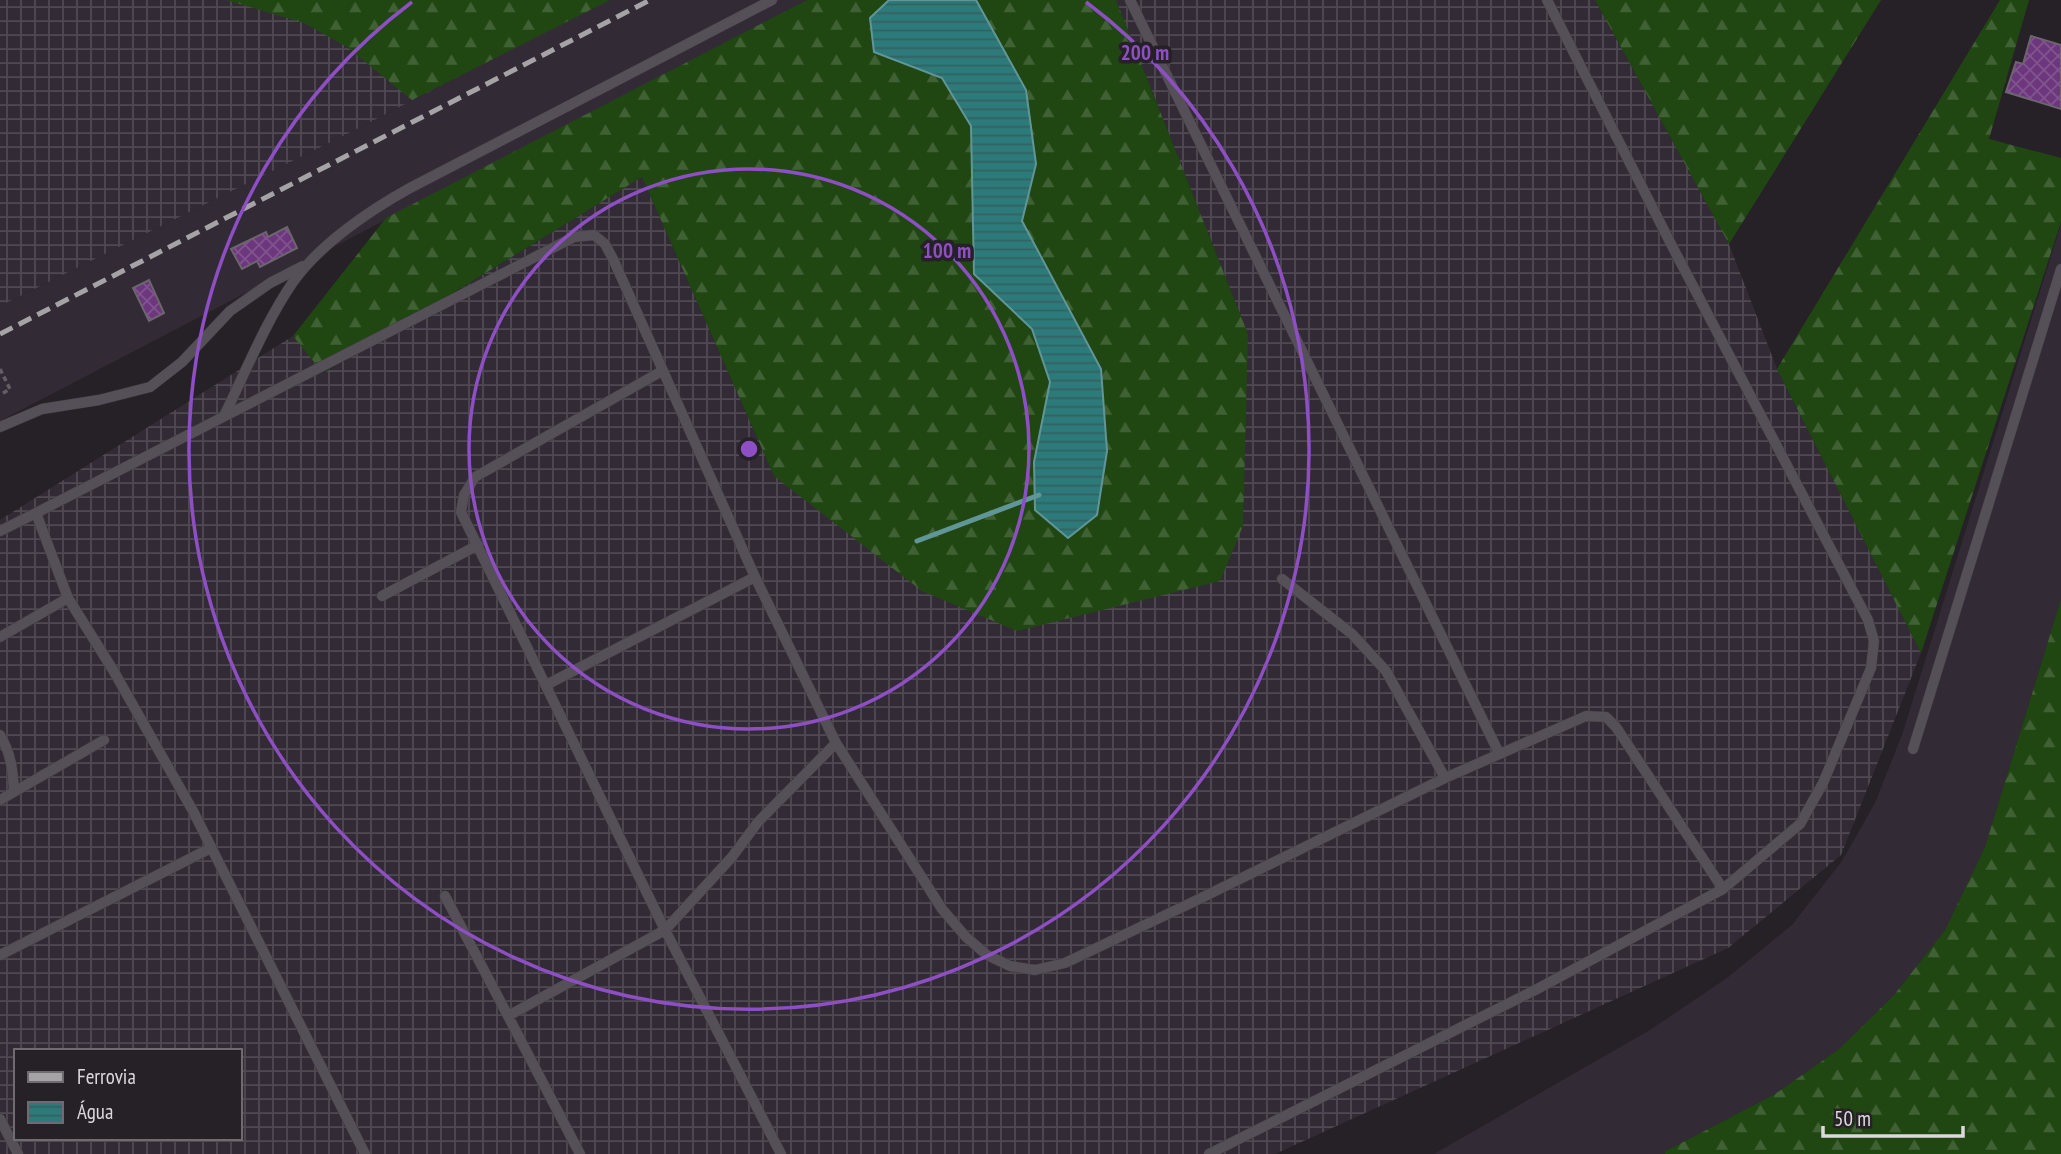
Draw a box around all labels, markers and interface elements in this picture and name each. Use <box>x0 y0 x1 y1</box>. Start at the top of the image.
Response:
text: 200 m <box>1121 39 1169 66</box>
text: 100 m <box>923 237 971 264</box>
centre of rings <box>737 437 761 461</box>
legend <box>14 1049 242 1140</box>
text: Ferrovia <box>77 1063 136 1090</box>
scale bar <box>1823 1094 1963 1138</box>
text: Água <box>77 1098 113 1125</box>
text: 50 m <box>1834 1105 1871 1132</box>

